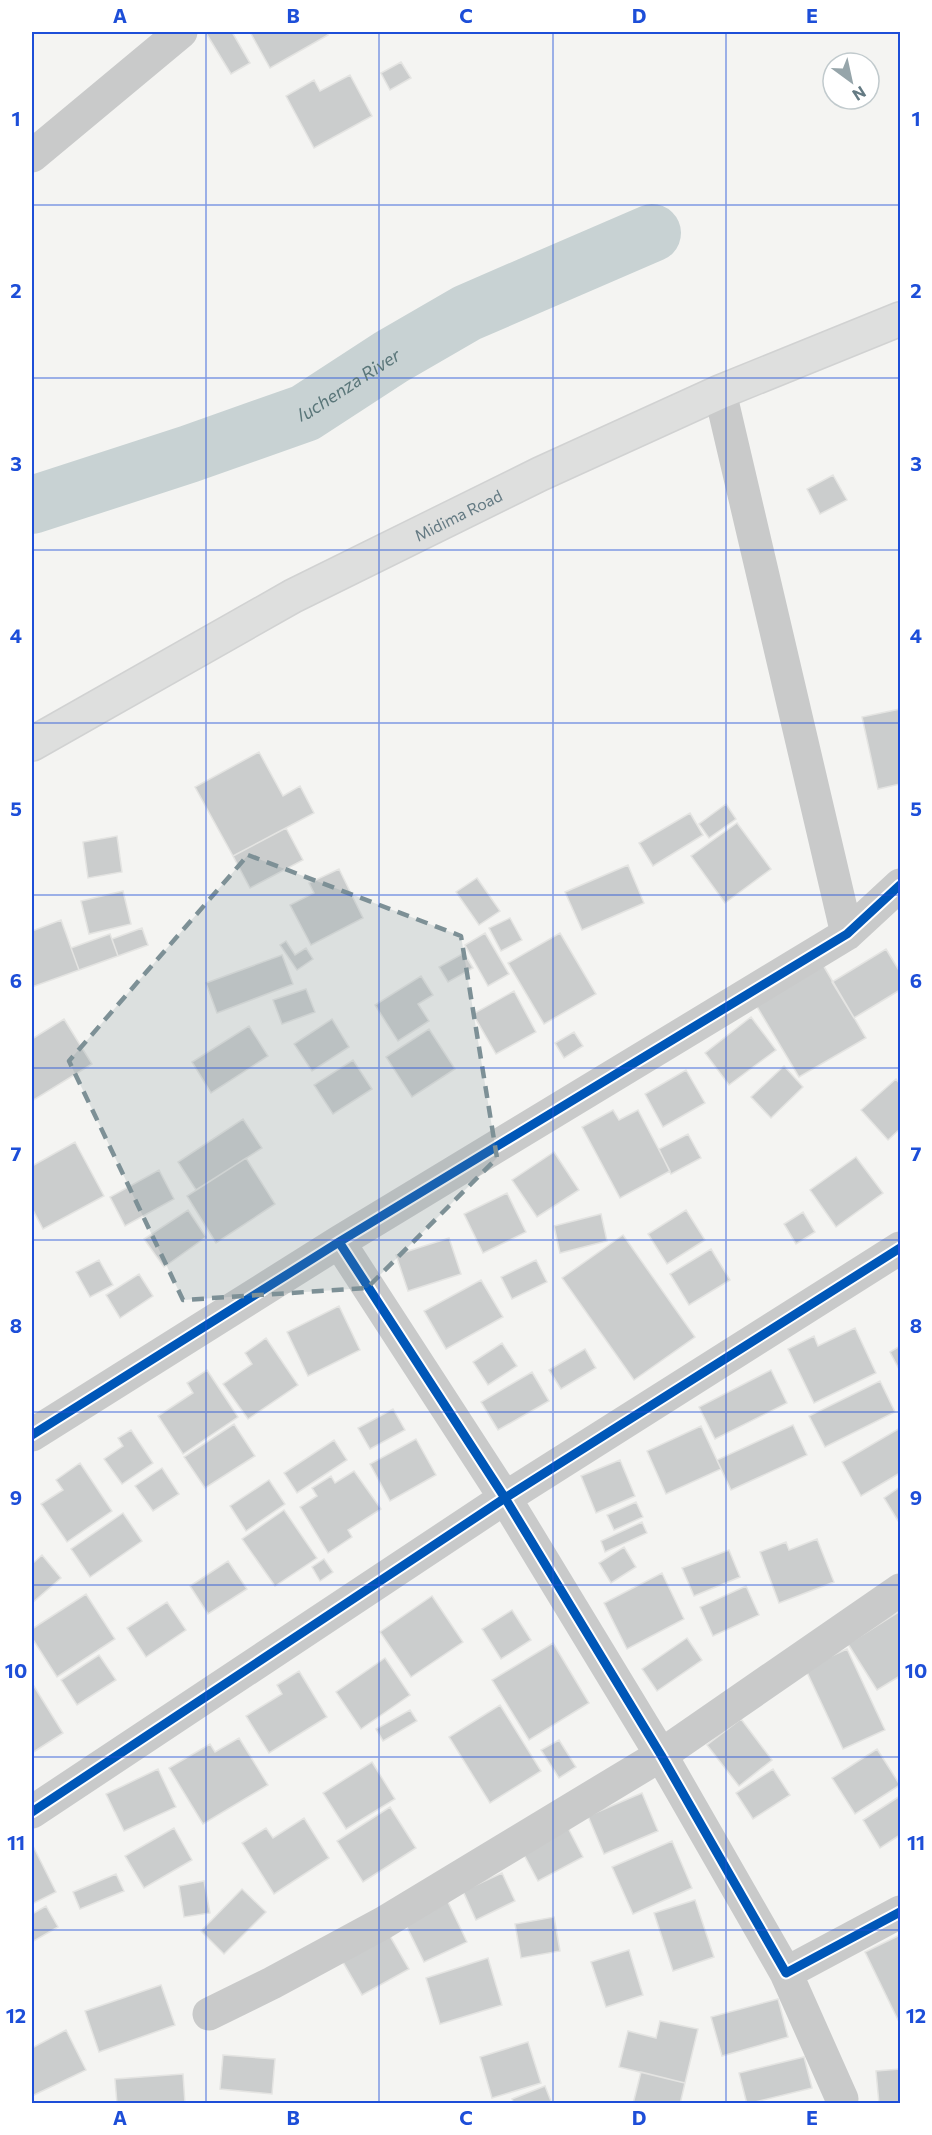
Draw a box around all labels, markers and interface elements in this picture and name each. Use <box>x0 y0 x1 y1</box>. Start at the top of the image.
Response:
text: A <box>113 3 127 27</box>
text: B <box>286 3 300 27</box>
text: C <box>459 3 473 27</box>
text: D <box>632 3 646 27</box>
text: E <box>806 3 818 27</box>
north arrow <box>821 51 881 111</box>
text: N <box>849 83 870 105</box>
text: 1 <box>11 106 21 130</box>
text: 1 <box>911 106 921 130</box>
text: 2 <box>10 278 22 302</box>
text: 2 <box>910 278 922 302</box>
water label: luchenza River <box>295 343 404 426</box>
text: 3 <box>10 451 22 475</box>
text: 3 <box>910 451 922 475</box>
street label: Midima Road <box>411 485 505 544</box>
text: 4 <box>10 623 22 647</box>
text: 4 <box>910 623 922 647</box>
text: 5 <box>10 796 22 820</box>
text: 5 <box>910 796 922 820</box>
text: 6 <box>10 968 22 992</box>
text: 6 <box>910 968 922 992</box>
text: 7 <box>11 1141 22 1165</box>
text: 7 <box>911 1141 922 1165</box>
text: 8 <box>10 1313 22 1337</box>
text: 8 <box>910 1313 922 1337</box>
text: 9 <box>10 1485 22 1509</box>
text: 9 <box>910 1485 922 1509</box>
text: 10 <box>5 1658 27 1682</box>
text: 10 <box>905 1658 927 1682</box>
text: 11 <box>7 1830 25 1854</box>
text: 11 <box>907 1830 925 1854</box>
text: 12 <box>6 2003 26 2027</box>
text: 12 <box>906 2003 926 2027</box>
text: A <box>113 2105 127 2129</box>
text: B <box>286 2105 300 2129</box>
text: C <box>459 2105 473 2129</box>
text: D <box>632 2105 646 2129</box>
text: E <box>806 2105 818 2129</box>

